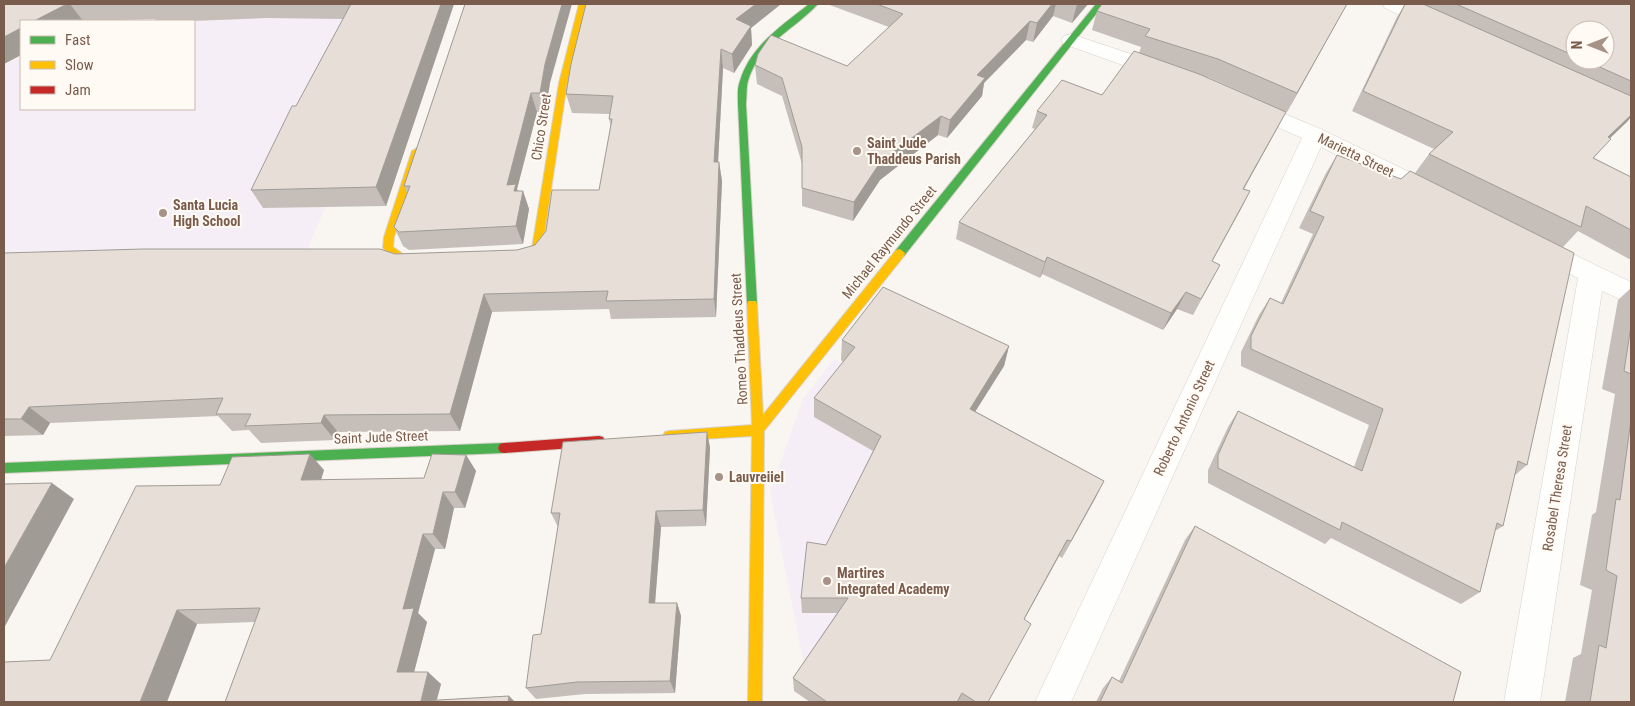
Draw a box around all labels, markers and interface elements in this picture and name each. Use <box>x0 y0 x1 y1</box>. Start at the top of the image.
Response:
legend <box>20 20 195 110</box>
north arrow <box>1565 20 1615 70</box>
text: Fast <box>65 31 90 49</box>
text: N <box>1569 41 1585 49</box>
text: Slow <box>65 56 94 74</box>
text: Jam <box>65 81 91 99</box>
street label: Chico Street <box>528 92 554 162</box>
street label: Marietta Street <box>1315 130 1397 180</box>
place label: Saint Jude Thaddeus Parish <box>867 135 961 167</box>
marker: Saint Jude Thaddeus Parish <box>851 145 863 157</box>
street label: Michael Raymundo Street <box>839 182 939 302</box>
place label: Santa Lucia High School <box>173 197 241 229</box>
marker: Santa Lucia High School <box>157 207 169 219</box>
street label: Romeo Thaddeus Street <box>728 273 750 405</box>
street label: Roberto Antonio Street <box>1150 358 1218 478</box>
street label: Rosabel Theresa Street <box>1539 424 1575 552</box>
street label: Saint Jude Street <box>334 427 428 447</box>
place label: Lauvreiiel <box>729 469 784 485</box>
marker: Lauvreiiel <box>713 471 725 483</box>
place label: Martires Integrated Academy <box>837 565 950 597</box>
marker: Martires Integrated Academy <box>821 575 833 587</box>

